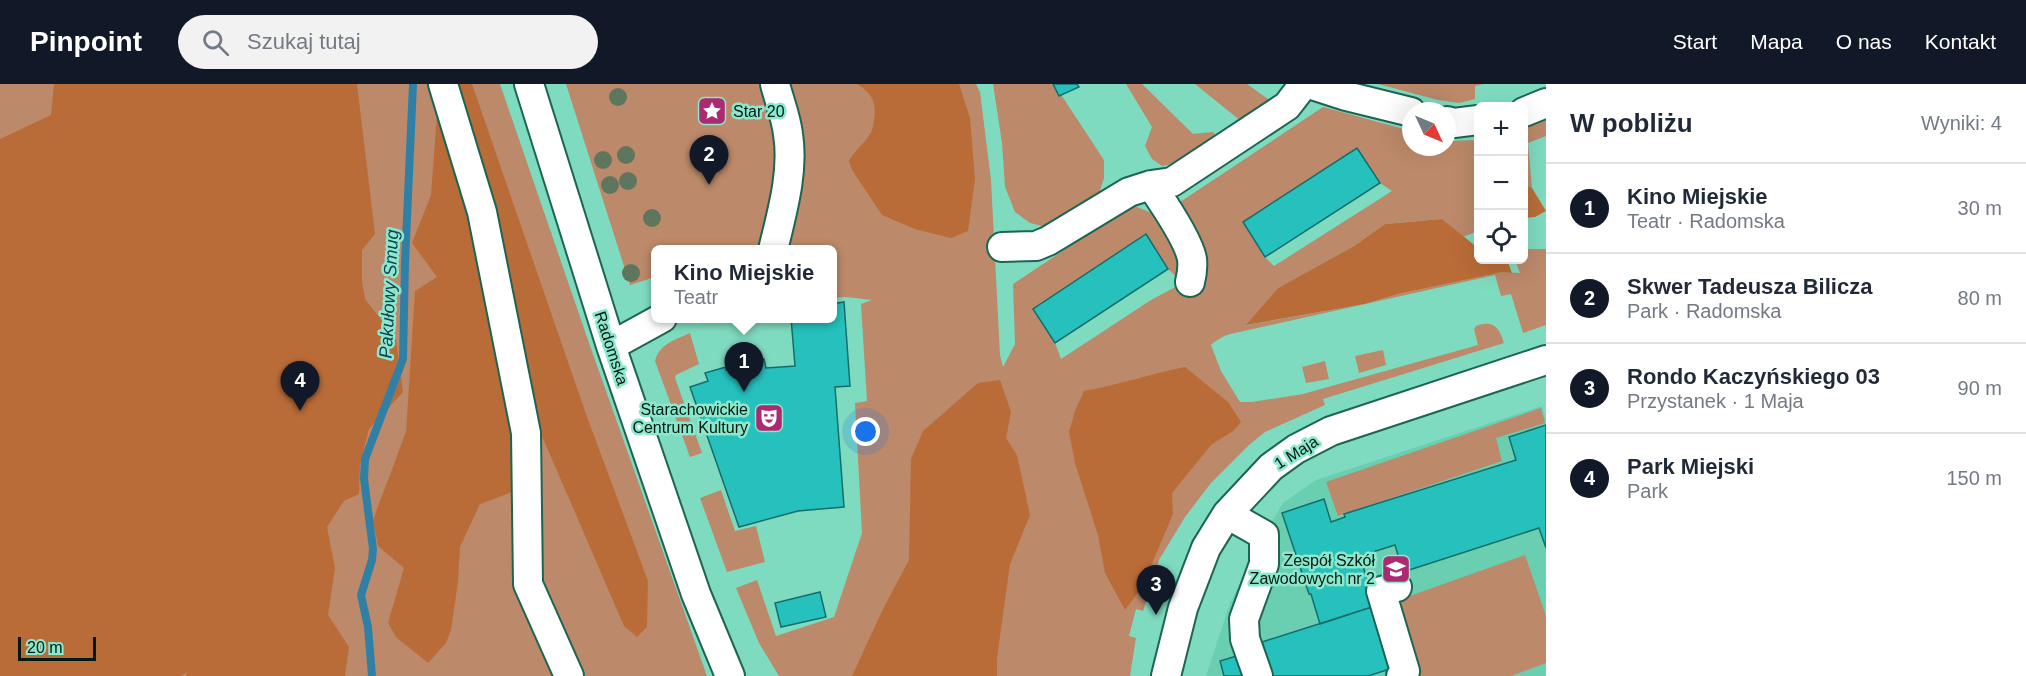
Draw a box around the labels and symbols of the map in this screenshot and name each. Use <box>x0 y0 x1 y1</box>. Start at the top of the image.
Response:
place icon: Star 20 <box>696 95 728 127</box>
north arrow <box>1402 102 1456 156</box>
place label: Star 20 <box>733 103 785 120</box>
pin: 2 <box>690 135 728 185</box>
water label: Pakułowy Smug <box>376 229 402 359</box>
street label: Radomska <box>592 309 631 387</box>
pin: 1 <box>724 342 764 392</box>
pin: 4 <box>280 362 320 411</box>
place label: Starachowickie Centrum Kultury <box>632 401 748 436</box>
theatre icon: Starachowickie Centrum Kultury <box>753 402 785 434</box>
your location <box>851 417 880 446</box>
street label: 1 Maja <box>1271 432 1321 472</box>
place label: Zespół Szkół Zawodowych nr 2 <box>1250 552 1375 587</box>
school or university icon: Zespół Szkół Zawodowych nr 2 <box>1380 553 1412 585</box>
pin: 3 <box>1136 566 1176 615</box>
scale bar <box>18 634 96 662</box>

